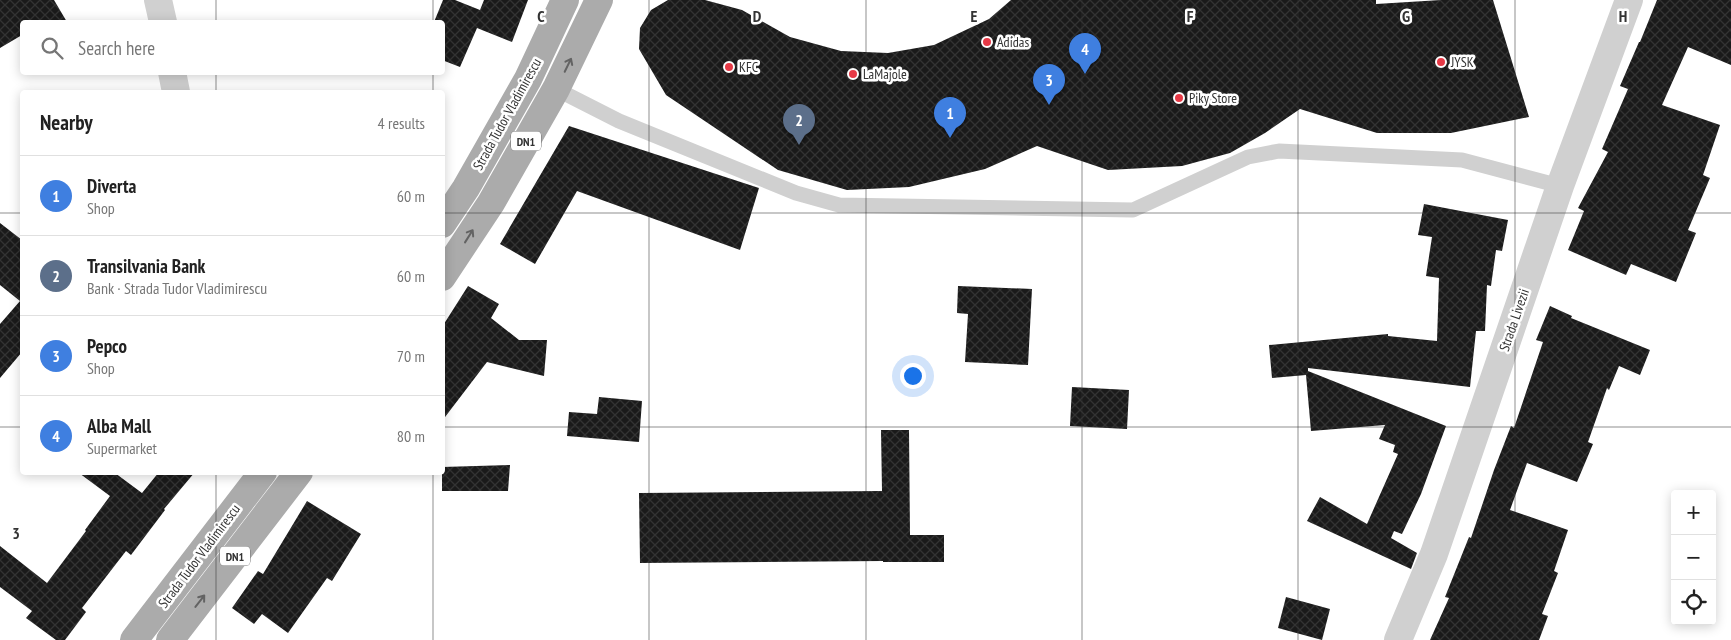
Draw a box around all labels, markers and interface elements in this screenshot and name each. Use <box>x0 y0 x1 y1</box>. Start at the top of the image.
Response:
text: C <box>537 6 545 26</box>
text: D <box>753 6 762 26</box>
text: E <box>971 6 978 26</box>
text: F <box>1187 6 1194 26</box>
text: G <box>1402 6 1410 26</box>
text: H <box>1619 6 1627 26</box>
search box <box>20 20 445 75</box>
place label: Adidas <box>997 33 1029 51</box>
pin: 4 <box>1069 33 1101 74</box>
icon: search <box>38 34 66 62</box>
text: Search here <box>78 36 155 60</box>
marker: Adidas <box>981 36 993 48</box>
place label: JYSK <box>1450 53 1474 71</box>
street label: Strada Tudor Vladimirescu <box>469 55 545 173</box>
marker: JYSK <box>1435 56 1447 68</box>
one-way arrow <box>563 58 573 73</box>
place label: KFC <box>739 58 759 76</box>
marker: KFC <box>723 61 735 73</box>
pin: 3 <box>1033 64 1065 105</box>
place label: LaMajole <box>863 65 907 83</box>
marker: LaMajole <box>847 68 859 80</box>
place label: Piky Store <box>1189 89 1237 107</box>
marker: Piky Store <box>1173 92 1185 104</box>
pin: 1 <box>934 97 966 138</box>
pin: 2 <box>783 104 815 145</box>
text: Nearby <box>40 109 93 136</box>
text: 4 results <box>378 113 425 133</box>
road number: DN1 <box>511 132 541 150</box>
text: Diverta <box>87 174 136 198</box>
text: 1 <box>52 186 60 206</box>
text: 60 m <box>397 186 425 206</box>
text: Shop <box>87 198 115 218</box>
one-way arrow <box>465 230 475 244</box>
text: Transilvania Bank <box>87 254 205 278</box>
text: 2 <box>52 266 60 286</box>
text: 60 m <box>397 266 425 286</box>
text: Bank · Strada Tudor Vladimirescu <box>87 278 267 298</box>
street label: Strada Livezii <box>1495 286 1533 354</box>
text: Pepco <box>87 334 127 358</box>
text: 3 <box>52 346 60 366</box>
text: 70 m <box>397 346 425 366</box>
text: Shop <box>87 358 115 378</box>
your location <box>900 363 926 389</box>
text: Alba Mall <box>87 414 151 438</box>
text: 4 <box>52 426 60 446</box>
text: 80 m <box>397 426 425 446</box>
text: Supermarket <box>87 438 157 458</box>
map controls <box>1671 490 1716 625</box>
button: + <box>1671 490 1716 535</box>
street label: Strada Tudor Vladimirescu <box>154 501 244 611</box>
text: 3 <box>12 523 20 543</box>
button: − <box>1671 535 1716 580</box>
road number: DN1 <box>220 546 250 566</box>
button: locate <box>1671 580 1716 625</box>
one-way arrow <box>194 595 205 608</box>

